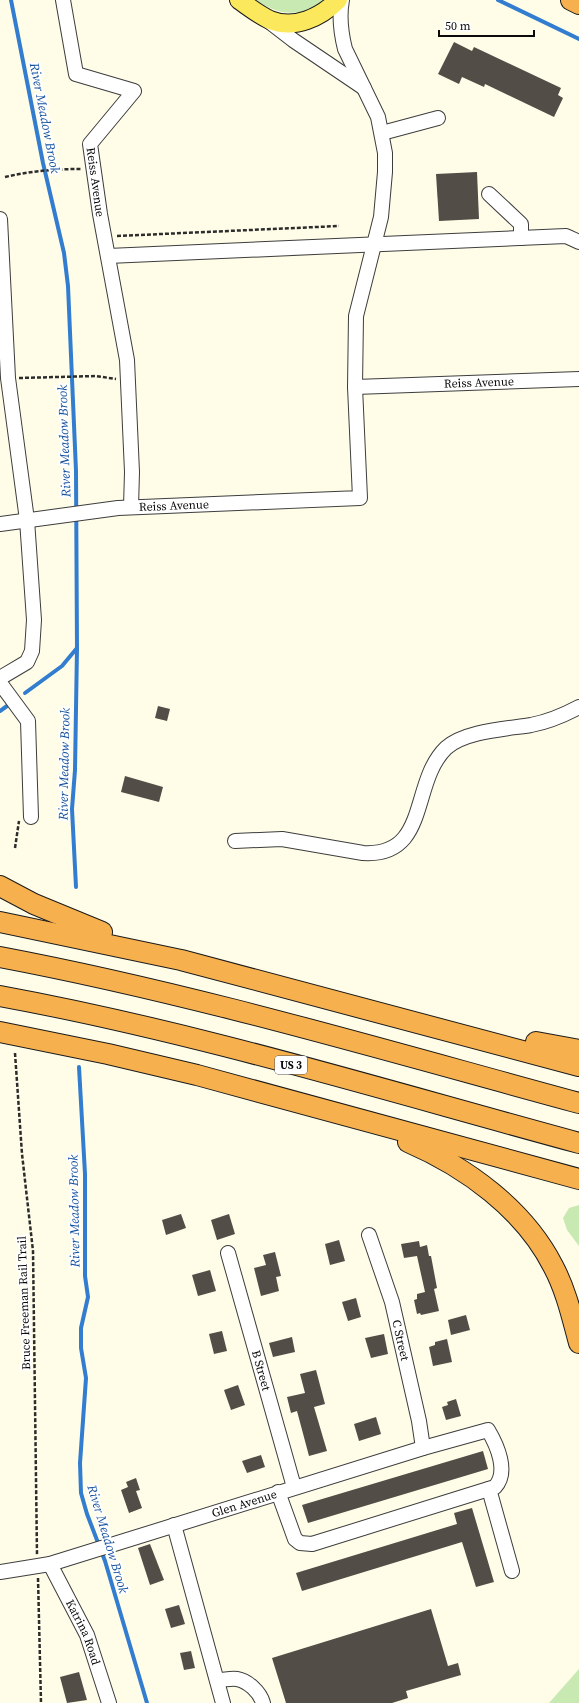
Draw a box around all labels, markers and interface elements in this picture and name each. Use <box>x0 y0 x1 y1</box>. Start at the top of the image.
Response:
scale bar <box>439 12 534 38</box>
text: 50 m <box>445 18 471 34</box>
water label: River Meadow Brook <box>26 60 64 176</box>
street label: Reiss Avenue <box>83 146 108 218</box>
street label: Reiss Avenue <box>444 373 514 392</box>
water label: River Meadow Brook <box>54 384 74 499</box>
street label: Reiss Avenue <box>139 496 209 515</box>
water label: River Meadow Brook <box>55 707 73 821</box>
road number: US 3 <box>275 1056 307 1074</box>
water label: River Meadow Brook <box>65 1154 83 1268</box>
street label: Bruce Freeman Rail Trail <box>14 1235 34 1370</box>
street label: C Street <box>388 1318 413 1362</box>
street label: B Street <box>248 1348 274 1393</box>
water label: River Meadow Brook <box>83 1482 133 1596</box>
street label: Glen Avenue <box>210 1486 279 1521</box>
street label: Katrina Road <box>62 1597 104 1667</box>

